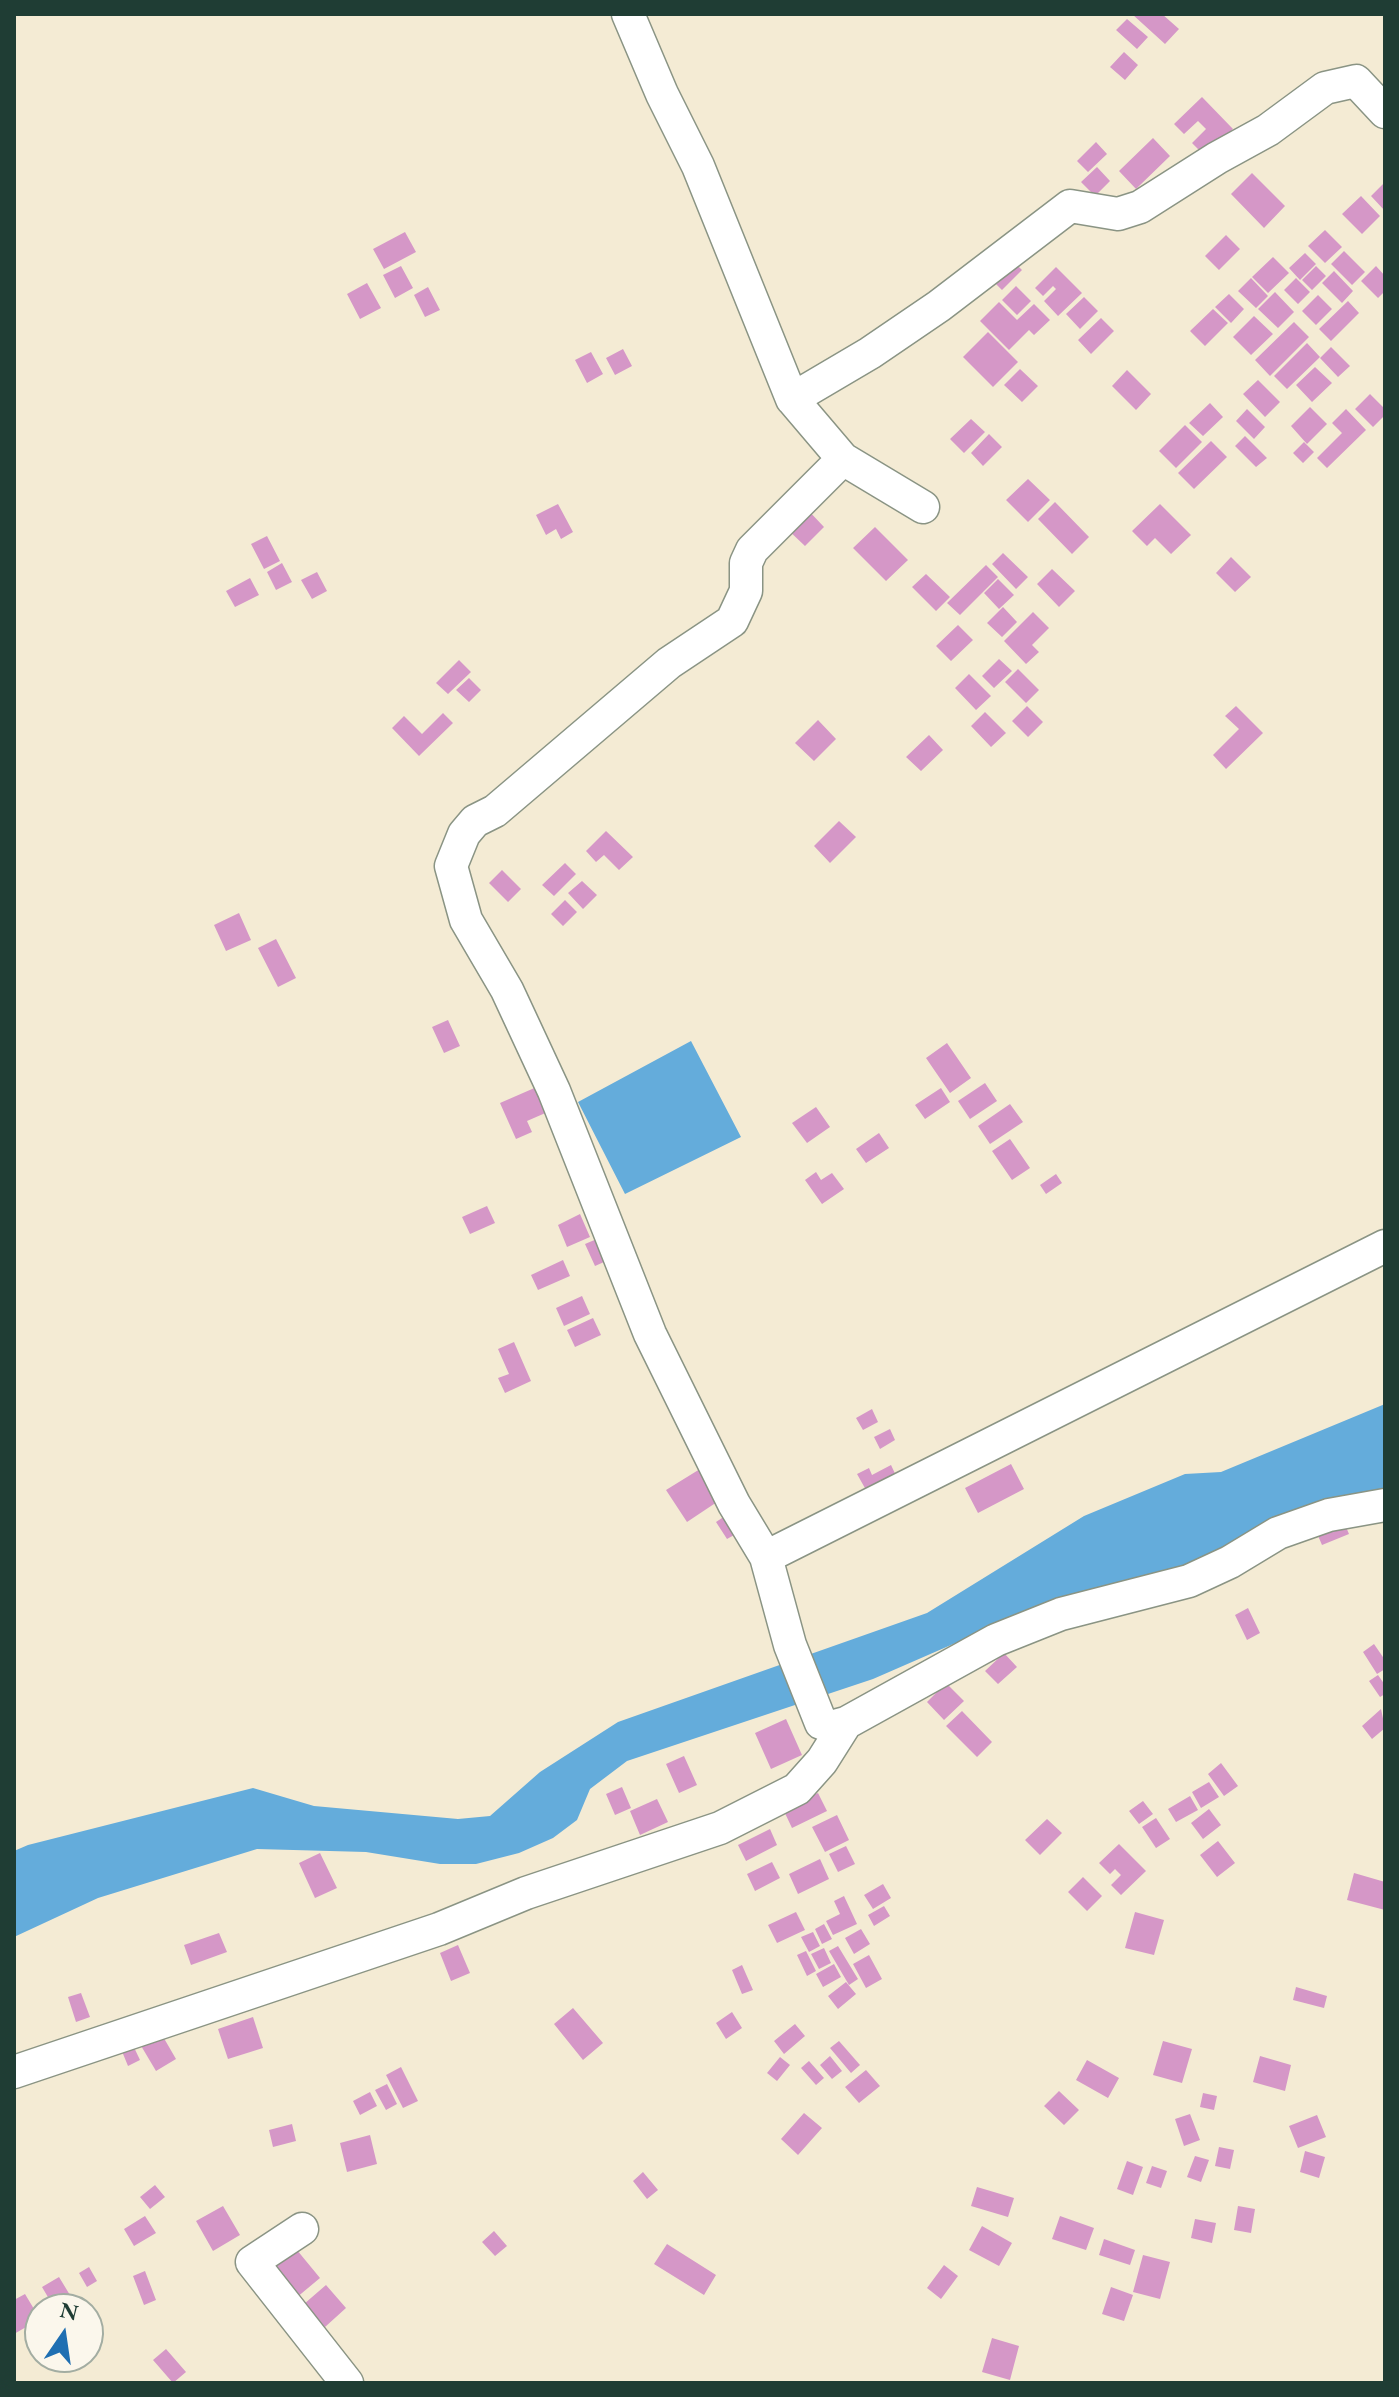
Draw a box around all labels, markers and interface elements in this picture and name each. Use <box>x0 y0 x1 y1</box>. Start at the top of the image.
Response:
north arrow <box>24 2293 104 2373</box>
text: N <box>57 2295 81 2327</box>

